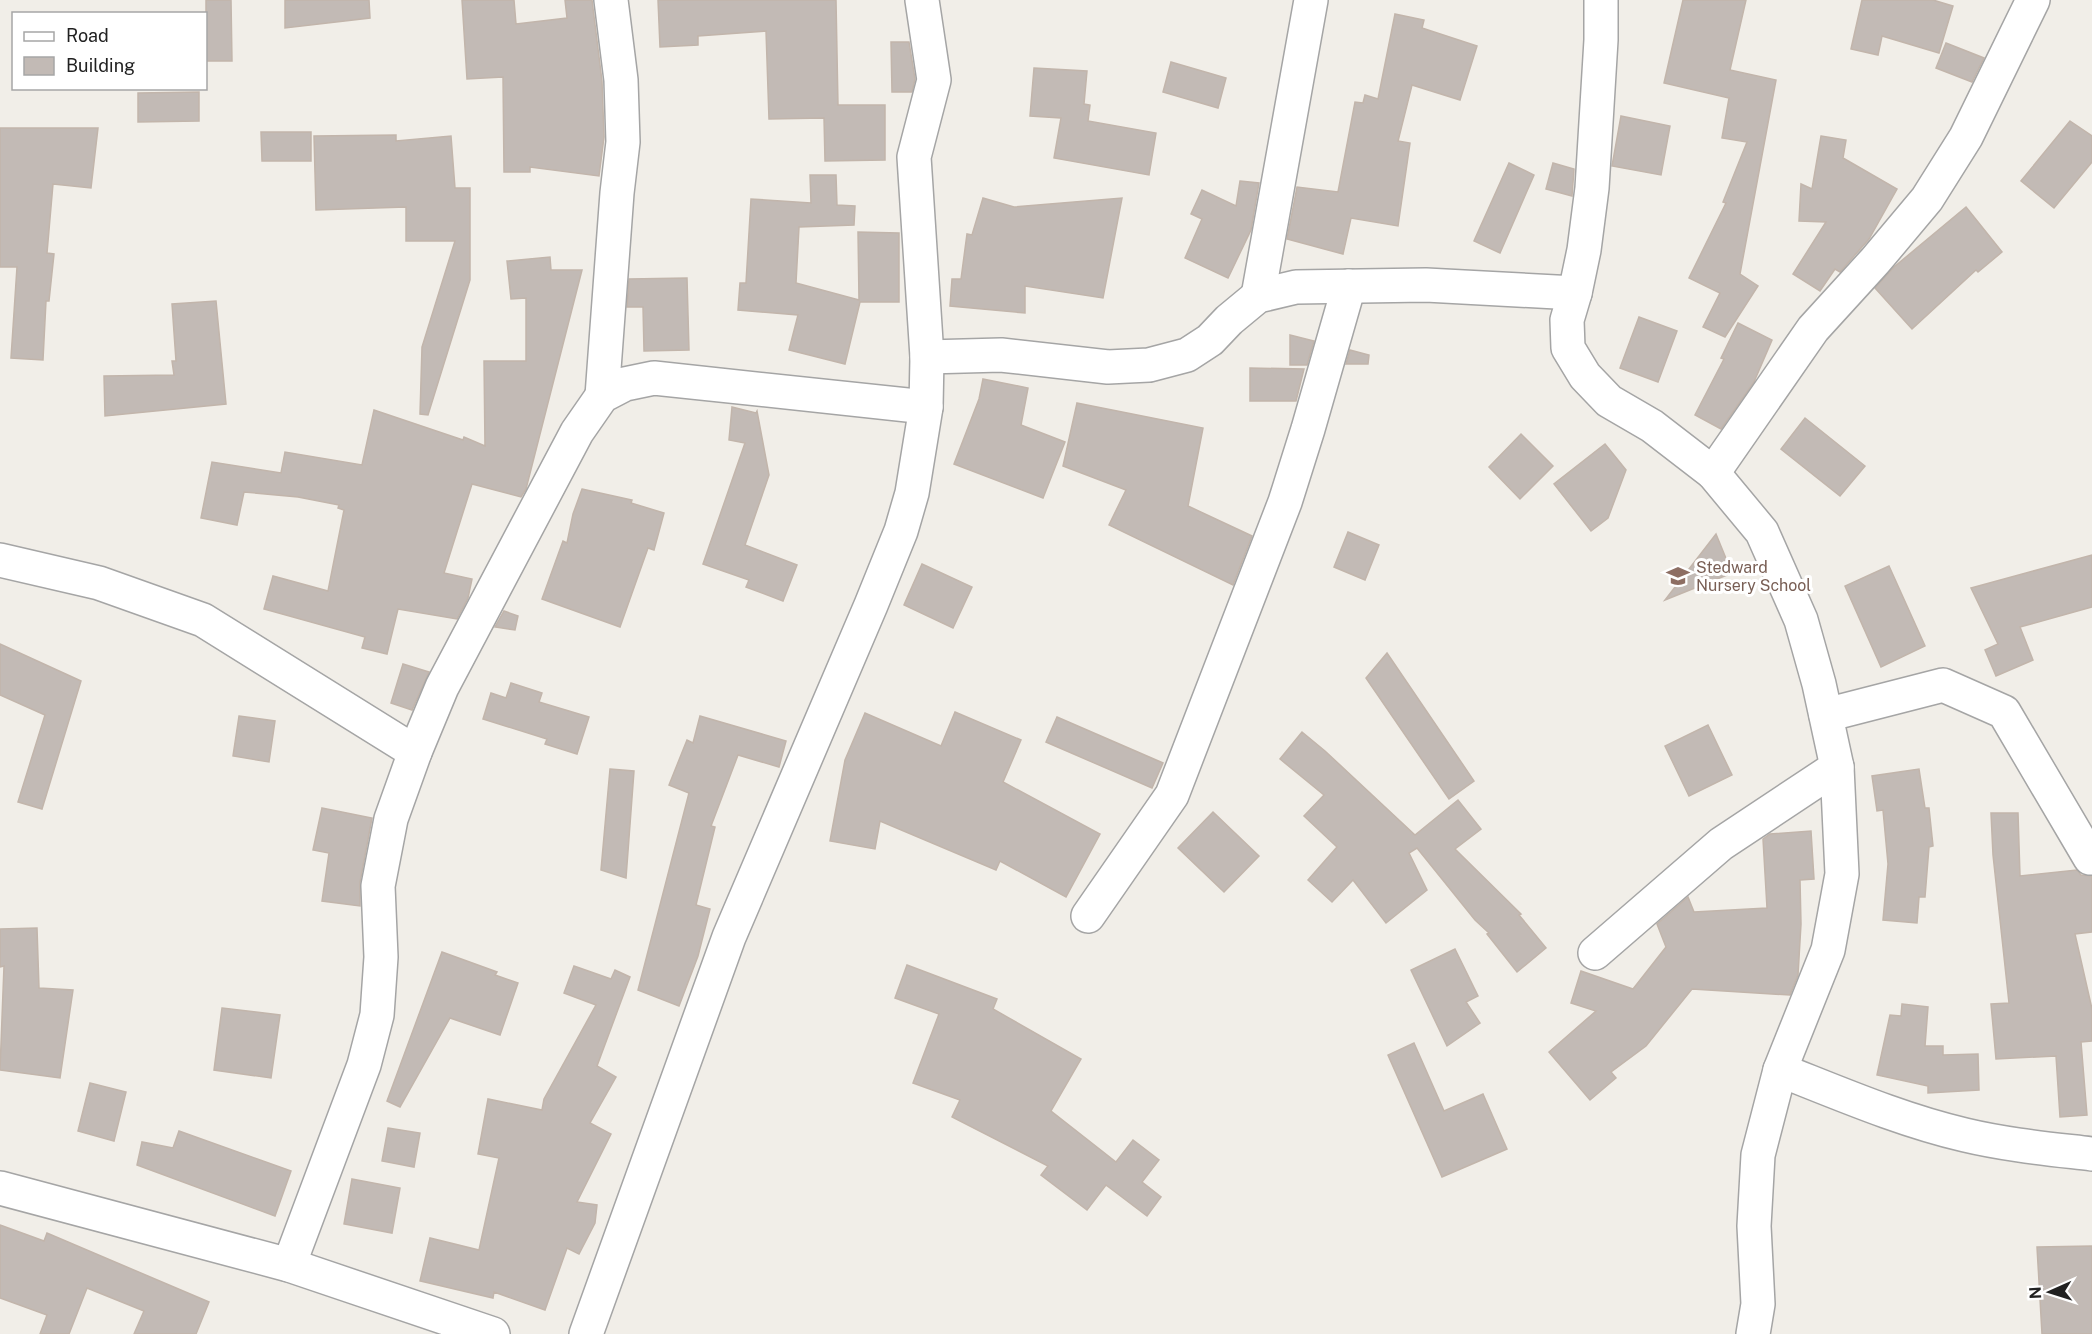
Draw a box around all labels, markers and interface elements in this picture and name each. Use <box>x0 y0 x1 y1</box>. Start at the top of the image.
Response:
legend <box>12 12 207 90</box>
text: Road <box>66 25 109 46</box>
text: Building <box>66 55 135 76</box>
place label: Stedward Nursery School <box>1696 558 1811 595</box>
school or university icon: Stedward Nursery School <box>1665 563 1691 589</box>
north arrow <box>2020 1262 2080 1322</box>
text: N <box>2026 1286 2045 1300</box>

